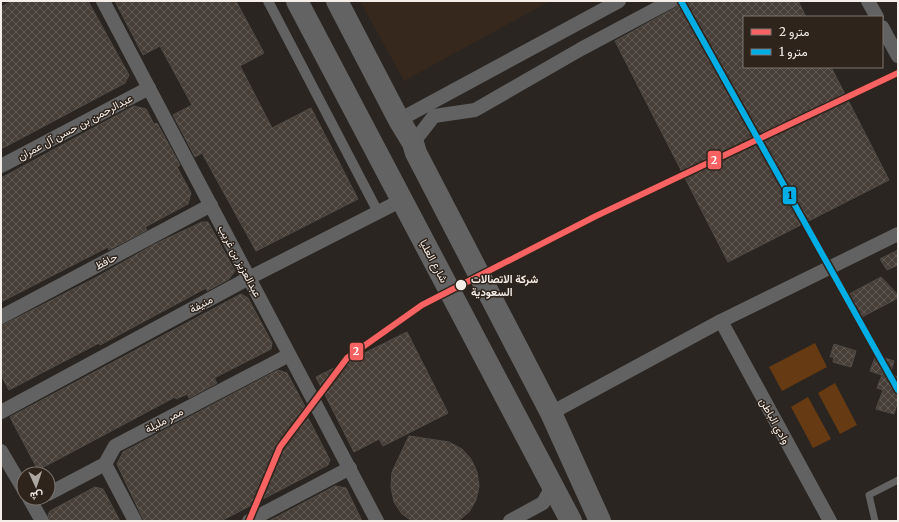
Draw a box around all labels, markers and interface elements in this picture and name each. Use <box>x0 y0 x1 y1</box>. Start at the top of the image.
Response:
legend <box>743 16 883 68</box>
text: مترو 2 <box>779 24 809 40</box>
text: مترو 1 <box>779 44 808 60</box>
street label: عبدالرحمن بن حسن آل عمران <box>15 91 135 163</box>
line badge: 2 <box>707 150 722 170</box>
text: 2 <box>711 153 718 167</box>
line badge: 1 <box>782 186 797 205</box>
text: 1 <box>787 188 793 202</box>
street label: عبدالعزيز بن غريب <box>215 223 265 300</box>
street label: شارع العليا <box>416 237 451 286</box>
street label: حافظ <box>92 249 120 273</box>
place label: شركة الاتصالات السعودية <box>471 272 538 299</box>
marker: شركة الاتصالات السعودية <box>454 278 468 292</box>
street label: منيفة <box>187 292 215 316</box>
line badge: 2 <box>349 342 364 361</box>
text: 2 <box>353 344 360 358</box>
street label: وادي الباطن <box>754 395 793 448</box>
street label: ممر مليلة <box>142 404 186 436</box>
north arrow <box>16 466 56 506</box>
text: ش <box>30 489 43 503</box>

